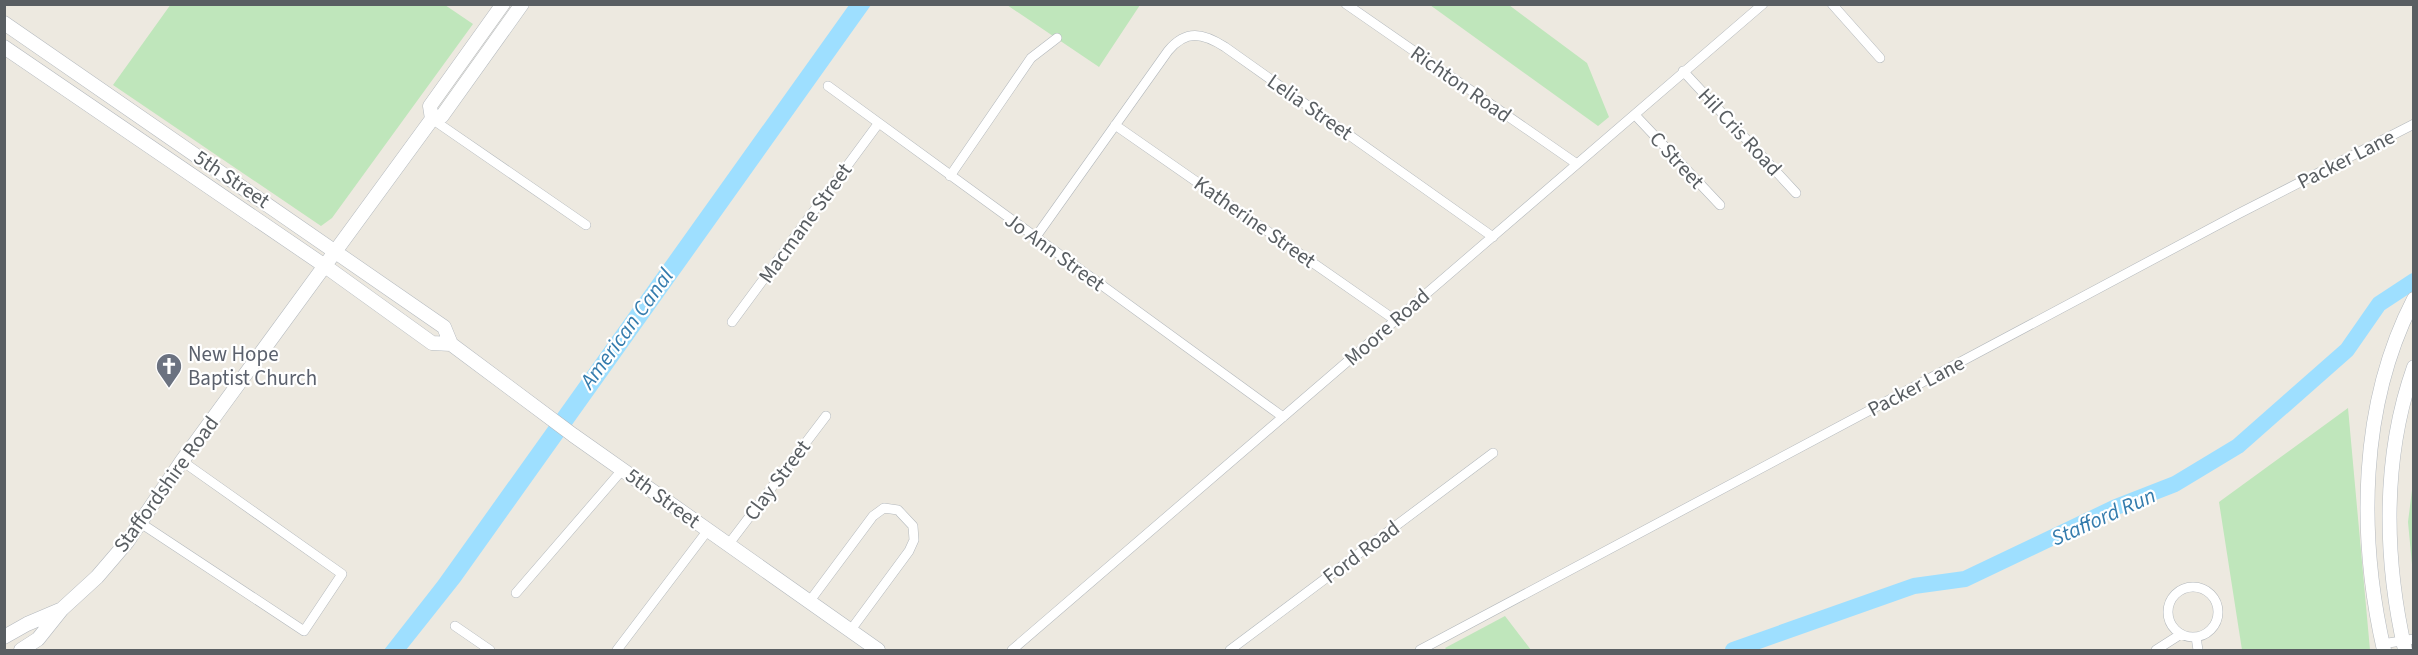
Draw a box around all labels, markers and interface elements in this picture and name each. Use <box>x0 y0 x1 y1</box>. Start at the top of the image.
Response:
street label: Richton Road <box>1404 38 1518 130</box>
street label: Lelia Street <box>1261 67 1359 147</box>
street label: Hil Cris Road <box>1691 81 1789 183</box>
street label: Packer Lane <box>2292 122 2400 196</box>
street label: C Street <box>1643 125 1711 195</box>
street label: 5th Street <box>188 143 276 215</box>
street label: Macmane Street <box>751 157 859 289</box>
street label: Katherine Street <box>1188 169 1322 275</box>
street label: Jo Ann Street <box>999 206 1111 298</box>
water label: American Canal <box>571 261 682 397</box>
street label: Moore Road <box>1338 281 1436 373</box>
place label: New Hope Baptist Church <box>188 339 317 393</box>
street label: Packer Lane <box>1862 348 1970 424</box>
church icon: New Hope Baptist Church <box>154 351 184 389</box>
street label: Staffordshire Road <box>106 410 226 558</box>
street label: Clay Street <box>737 433 817 527</box>
street label: 5th Street <box>619 461 707 535</box>
water label: Stafford Run <box>2046 480 2161 554</box>
street label: Ford Road <box>1316 513 1406 591</box>

